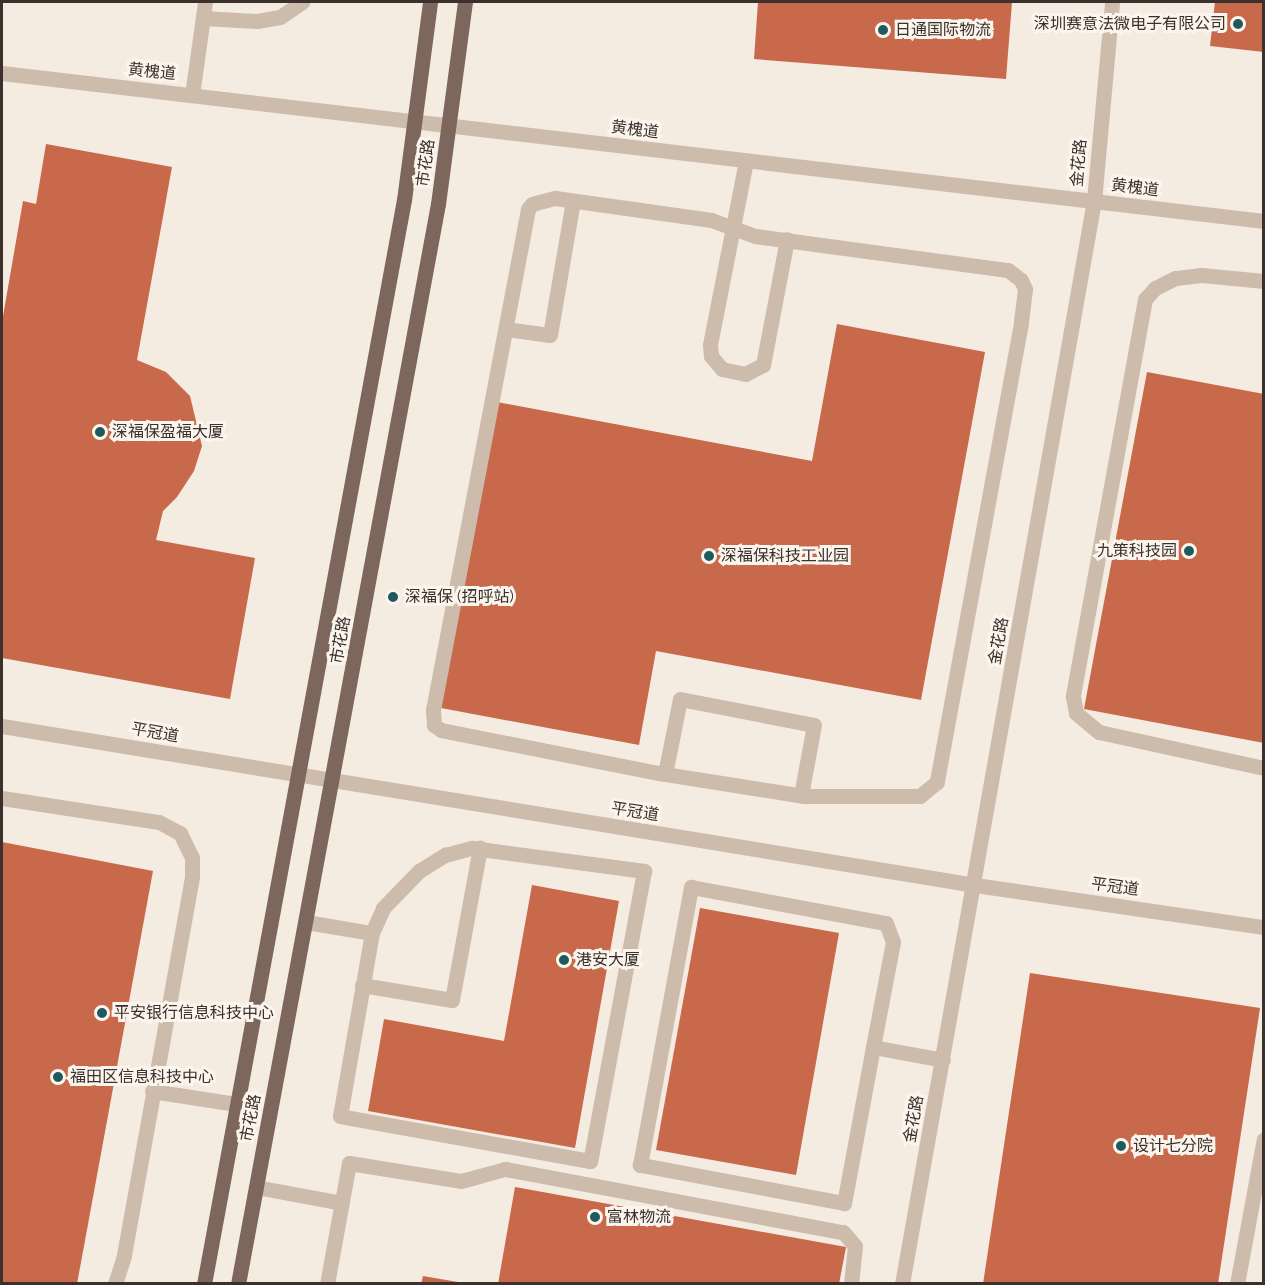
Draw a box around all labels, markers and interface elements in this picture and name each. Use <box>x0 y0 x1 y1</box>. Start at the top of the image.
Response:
place label: 深圳赛意法微电子有限公司 <box>1034 14 1226 34</box>
marker: 深圳赛意法微电子有限公司 <box>1231 17 1245 31</box>
place label: 日通国际物流 <box>895 20 991 40</box>
marker: 日通国际物流 <box>876 23 890 37</box>
street label: 黄槐道 <box>127 60 177 84</box>
street label: 黄槐道 <box>610 118 660 142</box>
street label: 市花路 <box>413 138 439 188</box>
street label: 金花路 <box>1067 138 1091 188</box>
street label: 黄槐道 <box>1110 176 1160 200</box>
place label: 深福保盈福大厦 <box>112 422 224 442</box>
marker: 深福保盈福大厦 <box>93 425 107 439</box>
place label: 九策科技园 <box>1097 541 1177 561</box>
marker: 九策科技园 <box>1182 544 1196 558</box>
place label: 深福保科技工业园 <box>721 546 849 566</box>
marker: 深福保科技工业园 <box>702 549 716 563</box>
place label: 深福保 (招呼站) <box>405 587 514 607</box>
marker: 深福保 (招呼站) <box>386 590 400 604</box>
street label: 市花路 <box>327 615 355 665</box>
street label: 金花路 <box>985 616 1013 666</box>
street label: 平冠道 <box>130 719 180 747</box>
street label: 平冠道 <box>610 799 660 825</box>
street label: 平冠道 <box>1090 874 1140 900</box>
place label: 港安大厦 <box>576 950 640 970</box>
marker: 港安大厦 <box>557 953 571 967</box>
place label: 平安银行信息科技中心 <box>114 1003 274 1023</box>
marker: 平安银行信息科技中心 <box>95 1006 109 1020</box>
place label: 福田区信息科技中心 <box>70 1067 214 1087</box>
marker: 福田区信息科技中心 <box>51 1070 65 1084</box>
street label: 市花路 <box>237 1093 265 1143</box>
street label: 金花路 <box>900 1094 928 1144</box>
place label: 设计七分院 <box>1133 1136 1213 1156</box>
marker: 设计七分院 <box>1114 1139 1128 1153</box>
place label: 富林物流 <box>607 1207 671 1227</box>
marker: 富林物流 <box>588 1210 602 1224</box>

